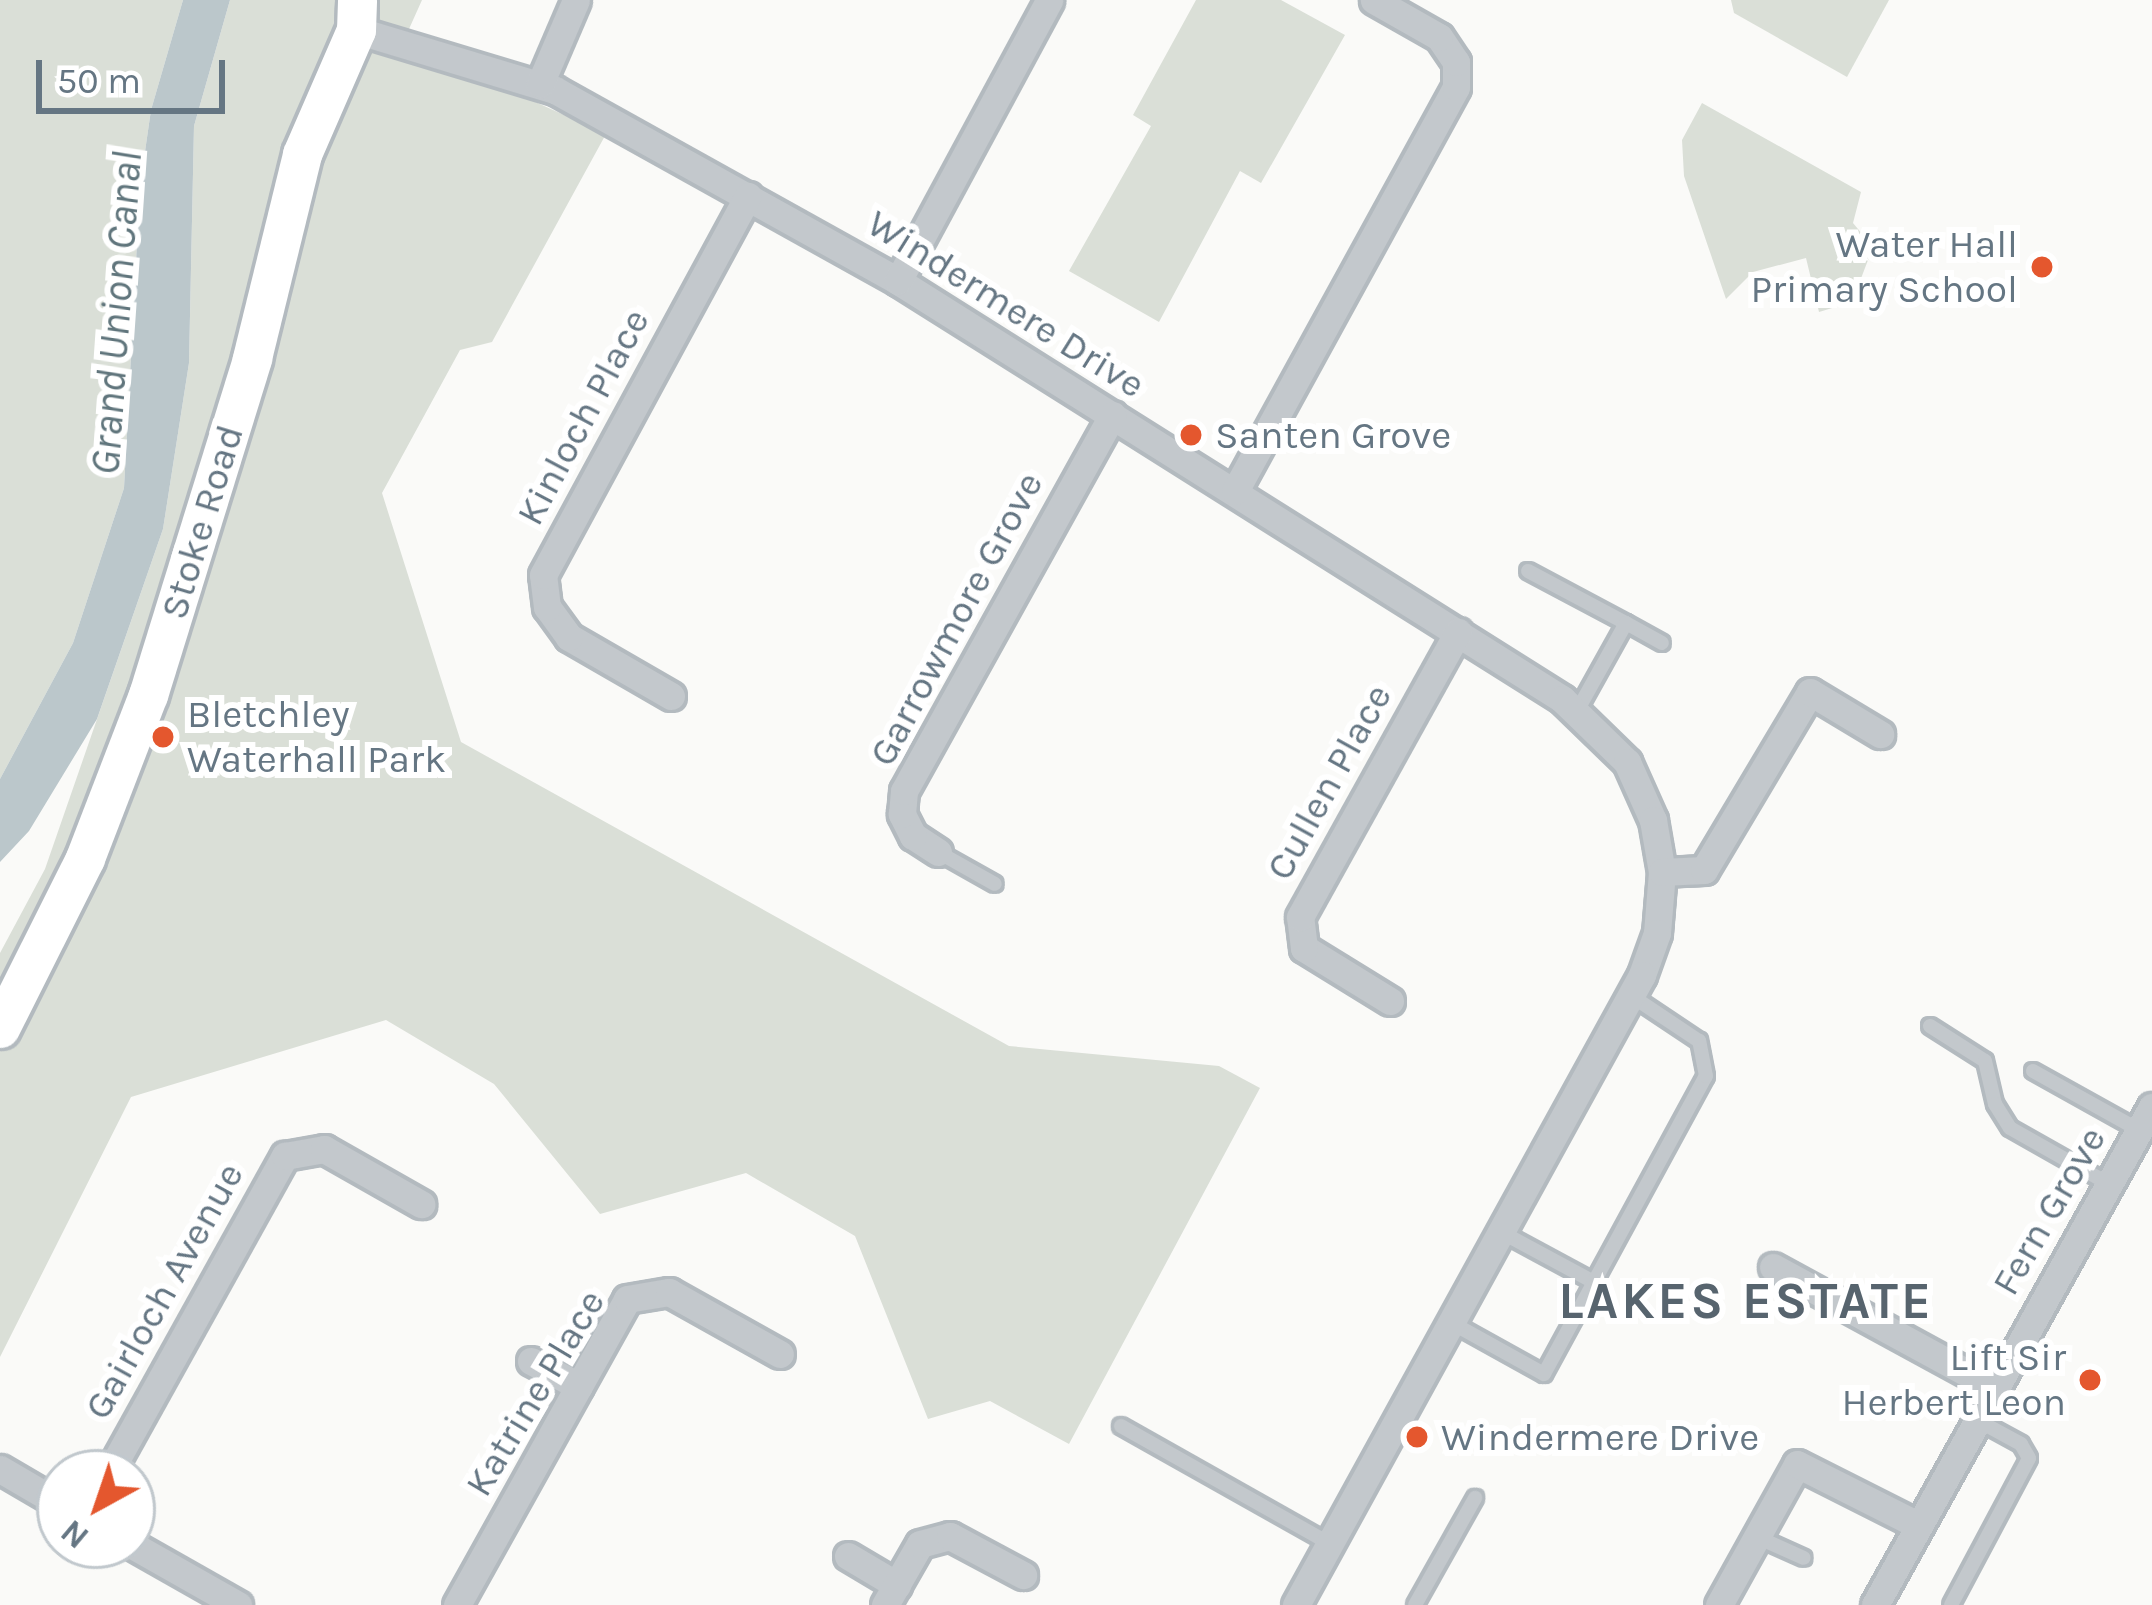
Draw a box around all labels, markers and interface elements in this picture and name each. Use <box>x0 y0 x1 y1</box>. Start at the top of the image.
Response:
scale bar <box>42 36 231 110</box>
text: 50 m <box>57 60 141 102</box>
water label: Grand Union Canal <box>80 149 152 477</box>
street label: Windermere Drive <box>859 200 1153 408</box>
place label: Water Hall Primary School <box>1750 222 2018 313</box>
marker: Water Hall Primary School <box>2029 254 2055 280</box>
street label: Kinloch Place <box>506 301 660 533</box>
place label: Santen Grove <box>1215 412 1451 458</box>
street label: Stoke Road <box>150 419 254 625</box>
marker: Santen Grove <box>1178 422 1204 448</box>
street label: Garrowmore Grove <box>859 464 1053 774</box>
street label: Cullen Place <box>1256 676 1402 888</box>
place label: Bletchley Waterhall Park <box>187 692 446 783</box>
marker: Bletchley Waterhall Park <box>150 724 176 750</box>
street label: Fern Grove <box>1982 1119 2116 1303</box>
street label: Gairloch Avenue <box>74 1155 254 1427</box>
district label: LAKES ESTATE <box>1558 1270 1934 1332</box>
street label: Katrine Place <box>455 1281 615 1505</box>
place label: Lift Sir Herbert Leon <box>1842 1335 2066 1426</box>
marker: Lift Sir Herbert Leon <box>2077 1367 2103 1393</box>
place label: Windermere Drive <box>1441 1414 1759 1460</box>
marker: Windermere Drive <box>1404 1424 1430 1450</box>
north arrow <box>36 1449 156 1569</box>
text: N <box>54 1512 96 1556</box>

